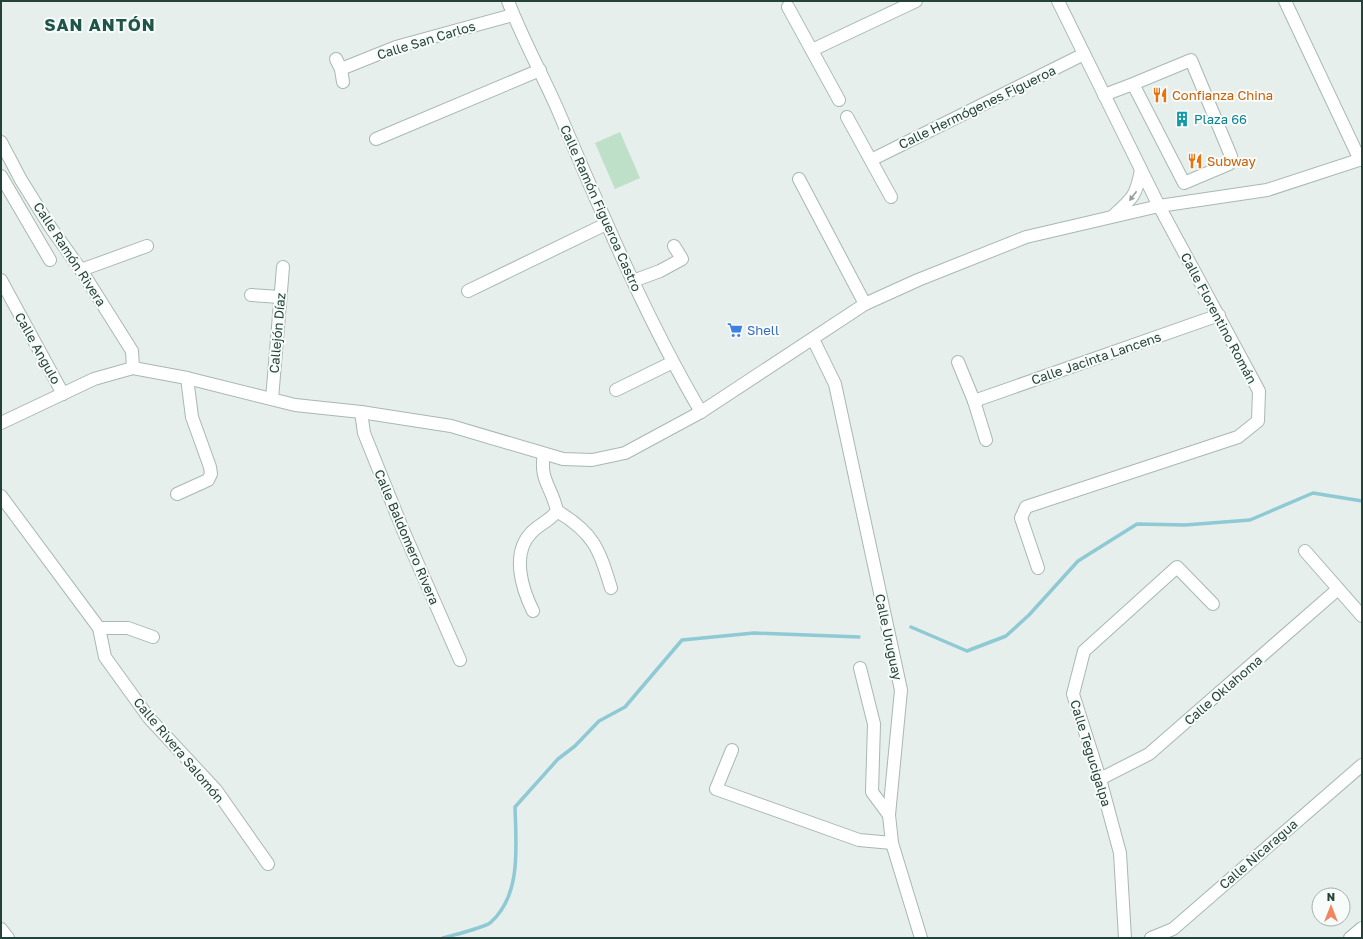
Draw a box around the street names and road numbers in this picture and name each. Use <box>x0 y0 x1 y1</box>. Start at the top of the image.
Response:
street label: Calle San Carlos <box>375 17 477 63</box>
street label: Calle Hermógenes Figueroa <box>896 62 1058 152</box>
street label: Calle Ramón Figueroa Castro <box>557 122 645 294</box>
street label: Calle Ramón Rivera <box>30 199 110 309</box>
street label: Calle Florentino Román <box>1178 250 1260 386</box>
street label: Callejón Díaz <box>265 292 289 374</box>
street label: Calle Angulo <box>12 309 64 387</box>
street label: Calle Jacinta Lancens <box>1029 328 1163 388</box>
street label: Calle Baldomero Rivera <box>371 467 443 607</box>
street label: Calle Uruguay <box>872 592 906 682</box>
street label: Calle Oklahoma <box>1181 652 1265 728</box>
street label: Calle Rivera Salomón <box>130 694 228 806</box>
street label: Calle Tegucigalpa <box>1067 698 1115 808</box>
street label: Calle Nicaragua <box>1216 816 1300 892</box>

